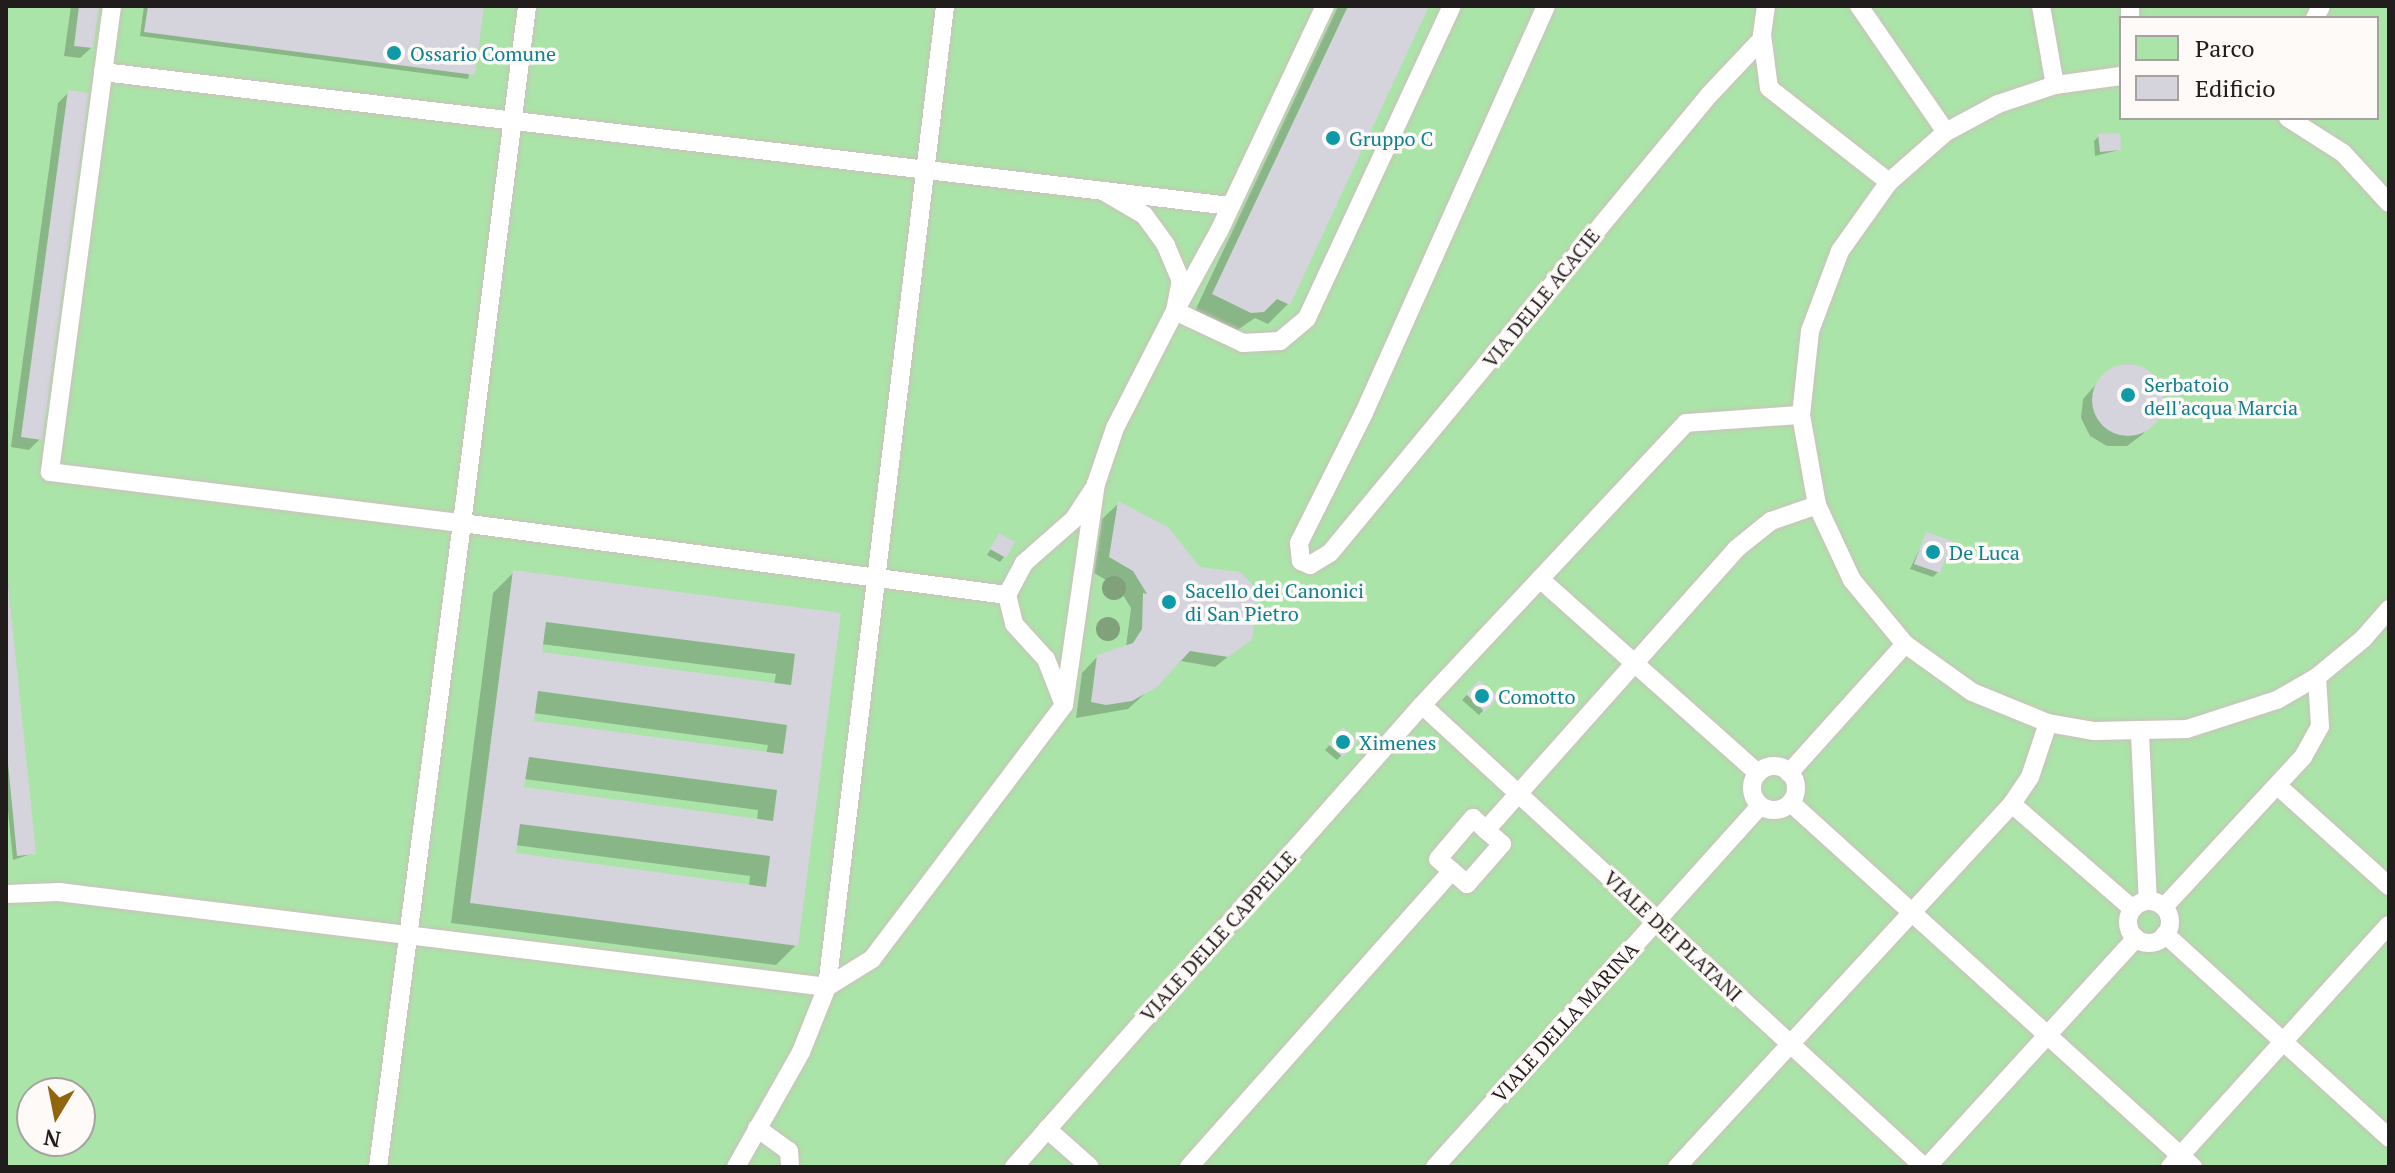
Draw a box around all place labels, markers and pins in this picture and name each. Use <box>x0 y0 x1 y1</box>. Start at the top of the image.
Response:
place label: Ossario Comune <box>410 41 556 65</box>
marker: Ossario Comune <box>385 44 403 62</box>
place label: Gruppo C <box>1349 126 1433 150</box>
marker: Gruppo C <box>1324 129 1342 147</box>
place label: Serbatoio dell'acqua Marcia <box>2144 372 2298 419</box>
marker: Serbatoio dell'acqua Marcia <box>2119 386 2137 404</box>
place label: De Luca <box>1949 540 2020 564</box>
marker: De Luca <box>1924 543 1942 561</box>
place label: Sacello dei Canonici di San Pietro <box>1185 578 1364 625</box>
marker: Sacello dei Canonici di San Pietro <box>1160 593 1178 611</box>
place label: Comotto <box>1498 684 1575 708</box>
marker: Comotto <box>1473 687 1491 705</box>
place label: Ximenes <box>1359 730 1436 754</box>
marker: Ximenes <box>1334 733 1352 751</box>

